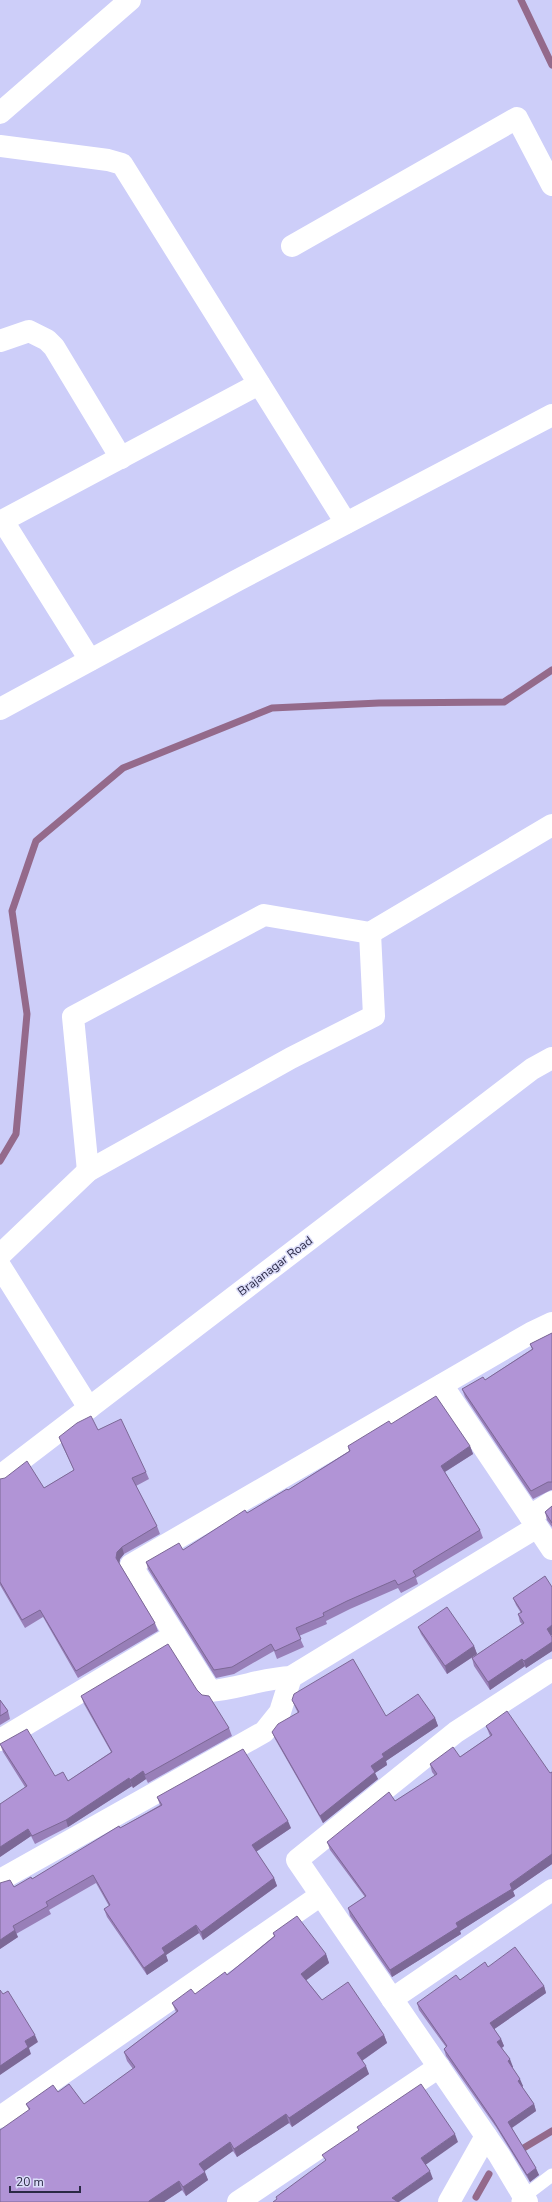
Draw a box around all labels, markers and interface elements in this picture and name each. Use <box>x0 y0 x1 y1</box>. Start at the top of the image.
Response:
street label: Brajanagar Road <box>234 1233 316 1299</box>
scale bar <box>10 2168 80 2194</box>
text: 20 m <box>16 2174 44 2190</box>

